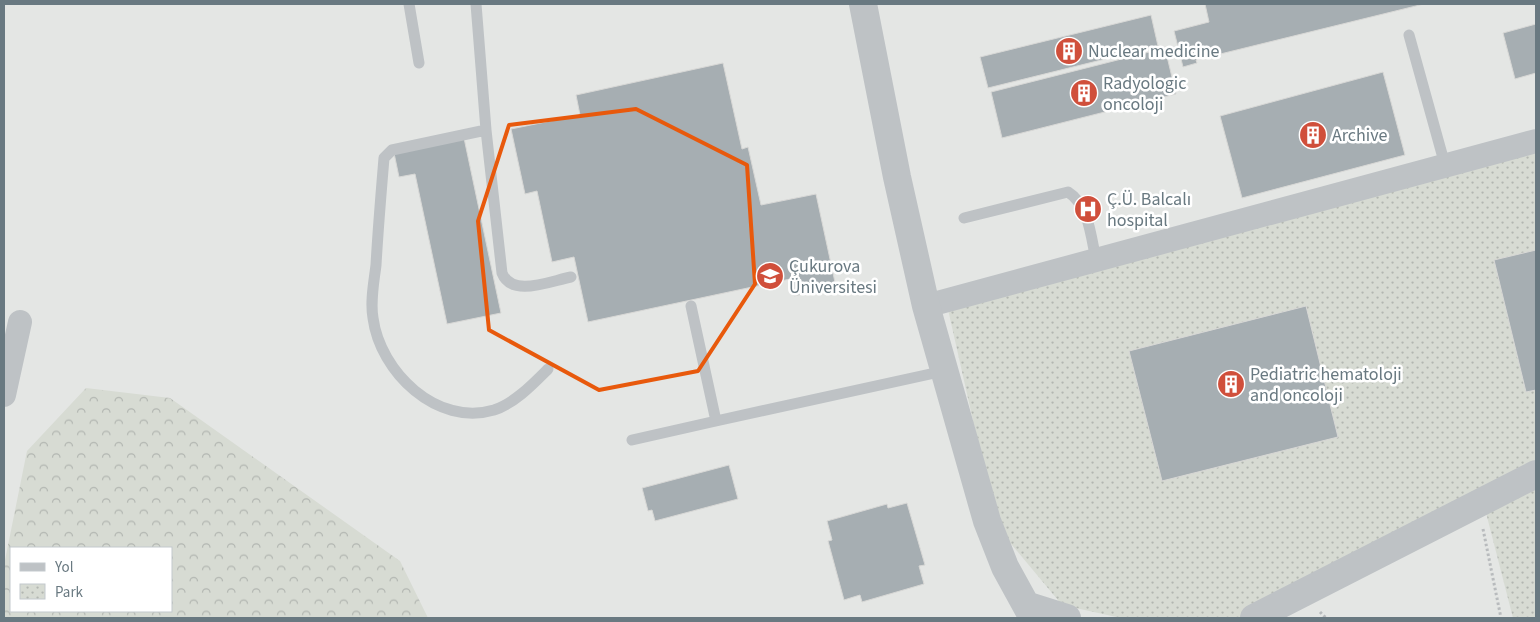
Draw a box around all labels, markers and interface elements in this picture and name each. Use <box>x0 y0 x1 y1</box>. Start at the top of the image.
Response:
building icon: Nuclear medicine <box>1054 36 1084 66</box>
place label: Nuclear medicine <box>1088 39 1220 64</box>
place label: Radyologic oncoloji <box>1103 71 1186 117</box>
building icon: Radyologic oncoloji <box>1069 78 1099 108</box>
building icon: Archive <box>1298 120 1328 150</box>
place label: Archive <box>1332 123 1388 148</box>
place label: Ç.Ü. Balcalı hospital <box>1107 187 1191 233</box>
hospital icon: Ç.Ü. Balcalı hospital <box>1073 194 1103 224</box>
place label: Çukurova Üniversitesi <box>789 254 877 300</box>
school or university icon: Çukurova Üniversitesi <box>755 261 785 291</box>
place label: Pediatric hematoloji and oncoloji <box>1250 362 1402 408</box>
building icon: Pediatric hematoloji and oncoloji <box>1216 369 1246 399</box>
legend <box>10 547 172 612</box>
text: Yol <box>54 557 74 578</box>
text: Park <box>55 582 84 603</box>

